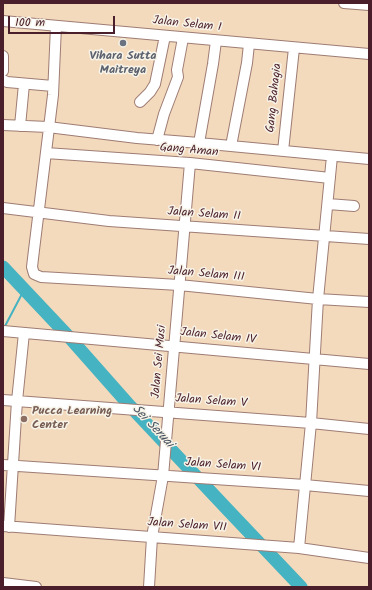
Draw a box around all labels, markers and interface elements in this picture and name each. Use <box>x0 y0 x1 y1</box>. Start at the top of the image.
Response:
scale bar <box>10 8 117 34</box>
text: 100 m <box>15 13 45 32</box>
street label: Jalan Selam I <box>152 14 222 36</box>
marker: Vihara Sutta Maitreya <box>118 38 128 48</box>
place label: Vihara Sutta Maitreya <box>90 50 156 78</box>
street label: Gang Bahagia <box>264 63 286 133</box>
street label: Gang Aman <box>159 141 219 161</box>
street label: Jalan Selam II <box>167 205 241 225</box>
street label: Jalan Selam III <box>167 264 245 286</box>
street label: Jalan Sei Musi <box>150 325 170 399</box>
street label: Jalan Selam IV <box>180 326 256 348</box>
street label: Jalan Selam V <box>175 392 247 412</box>
water label: Sei Seruai <box>128 402 176 452</box>
place label: Pucca Learning Center <box>32 405 112 433</box>
marker: Pucca Learning Center <box>19 414 29 424</box>
street label: Jalan Selam VI <box>185 456 261 476</box>
street label: Jalan Selam VII <box>147 516 227 536</box>

